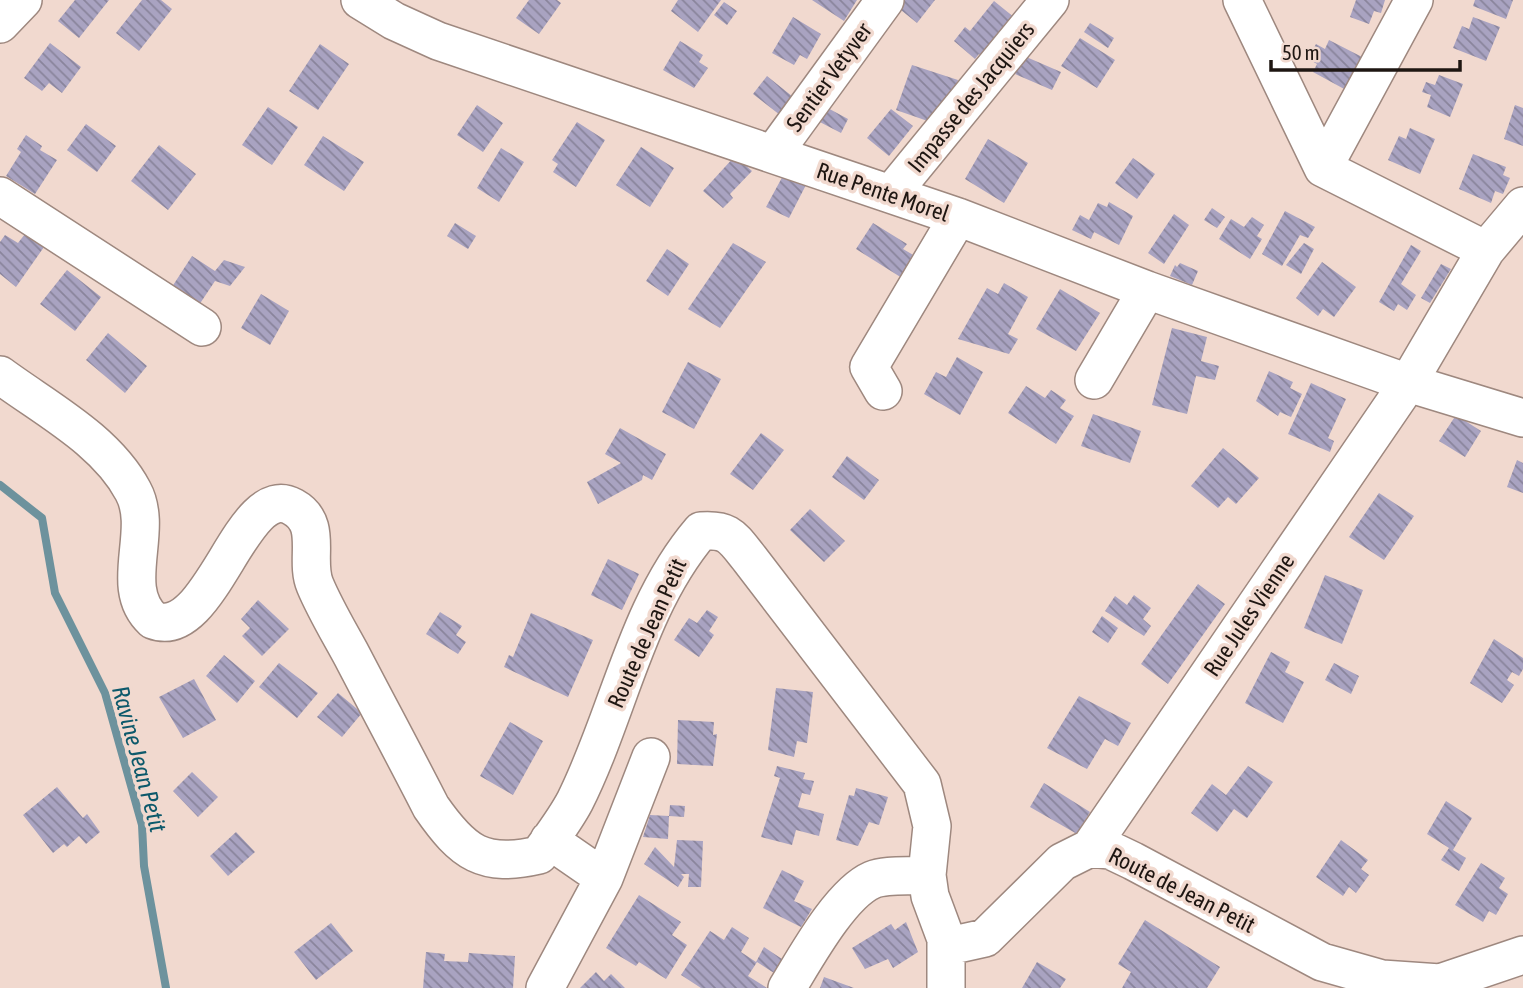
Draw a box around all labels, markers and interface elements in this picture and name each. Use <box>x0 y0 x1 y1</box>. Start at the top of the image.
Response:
street label: Sentier Vetyver <box>781 17 878 136</box>
street label: Impasse des Jacquiers <box>902 17 1040 177</box>
scale bar <box>1271 28 1460 72</box>
text: 50 m <box>1282 40 1320 64</box>
street label: Rue Pente Morel <box>813 157 953 227</box>
street label: Rue Jules Vienne <box>1199 549 1299 681</box>
street label: Route de Jean Petit <box>602 554 692 712</box>
water label: Ravine Jean Petit <box>107 683 172 835</box>
street label: Route de Jean Petit <box>1104 842 1260 938</box>

